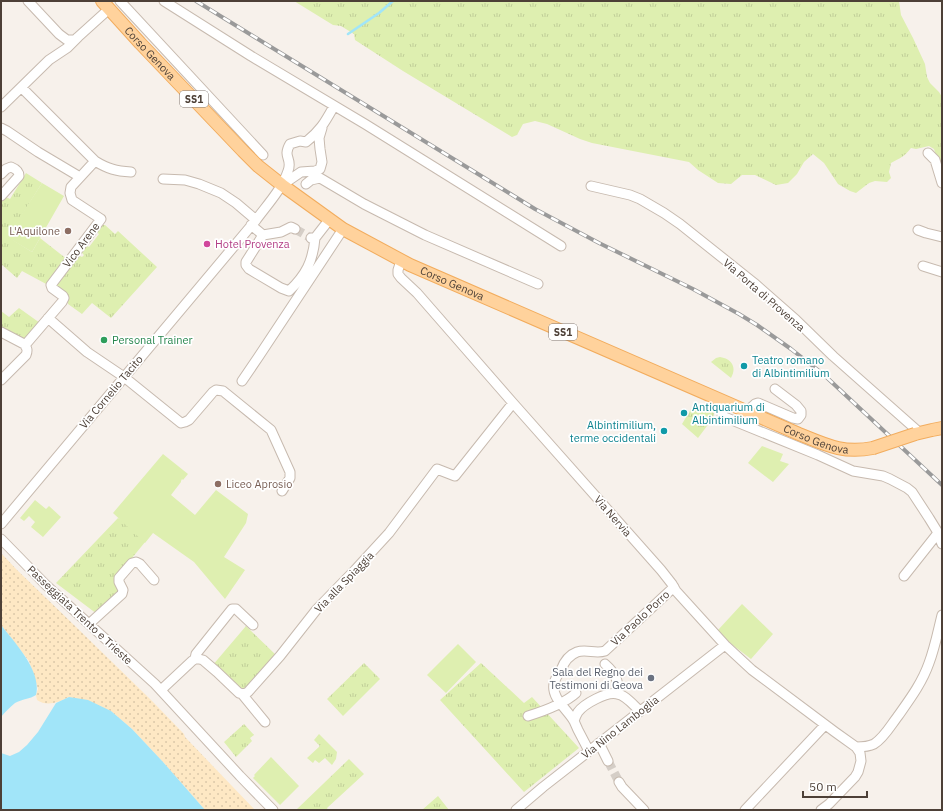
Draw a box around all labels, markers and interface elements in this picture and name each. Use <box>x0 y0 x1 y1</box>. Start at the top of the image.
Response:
street label: Corso Genova <box>121 24 179 83</box>
road number: SS1 <box>180 91 208 107</box>
street label: Vico Arene <box>59 220 103 270</box>
place label: L'Aquilone <box>9 224 60 238</box>
marker: L'Aquilone <box>63 226 73 236</box>
place label: Hotel Provenza <box>215 237 290 251</box>
marker: Hotel Provenza <box>202 239 212 249</box>
street label: Via Porta di Provenza <box>720 256 808 334</box>
street label: Corso Genova <box>418 263 487 303</box>
road number: SS1 <box>549 324 577 340</box>
place label: Personal Trainer <box>112 333 193 347</box>
marker: Personal Trainer <box>99 335 109 345</box>
street label: Via Cornelio Tacito <box>76 352 146 432</box>
place label: Teatro romano di Albintimilium <box>752 353 830 380</box>
marker: Teatro romano di Albintimilium <box>739 361 749 371</box>
place label: Antiquarium di Albintimilium <box>692 400 765 427</box>
marker: Antiquarium di Albintimilium <box>679 408 689 418</box>
place label: Albintimilium, terme occidentali <box>570 418 656 445</box>
street label: Corso Genova <box>781 421 849 457</box>
marker: Albintimilium, terme occidentali <box>659 426 669 436</box>
place label: Liceo Aprosio <box>226 477 292 491</box>
marker: Liceo Aprosio <box>213 479 223 489</box>
street label: Via Nervia <box>591 493 635 540</box>
street label: Via alla Spiaggia <box>311 548 377 616</box>
street label: Passeggiata Trento e Trieste <box>24 563 136 667</box>
street label: Via Paolo Porro <box>608 587 672 649</box>
place label: Sala del Regno dei Testimoni di Geova <box>549 665 643 692</box>
marker: Sala del Regno dei Testimoni di Geova <box>646 673 656 683</box>
street label: Via Nino Lamboglia <box>578 692 662 762</box>
scale bar <box>803 773 867 799</box>
text: 50 m <box>809 779 837 794</box>

